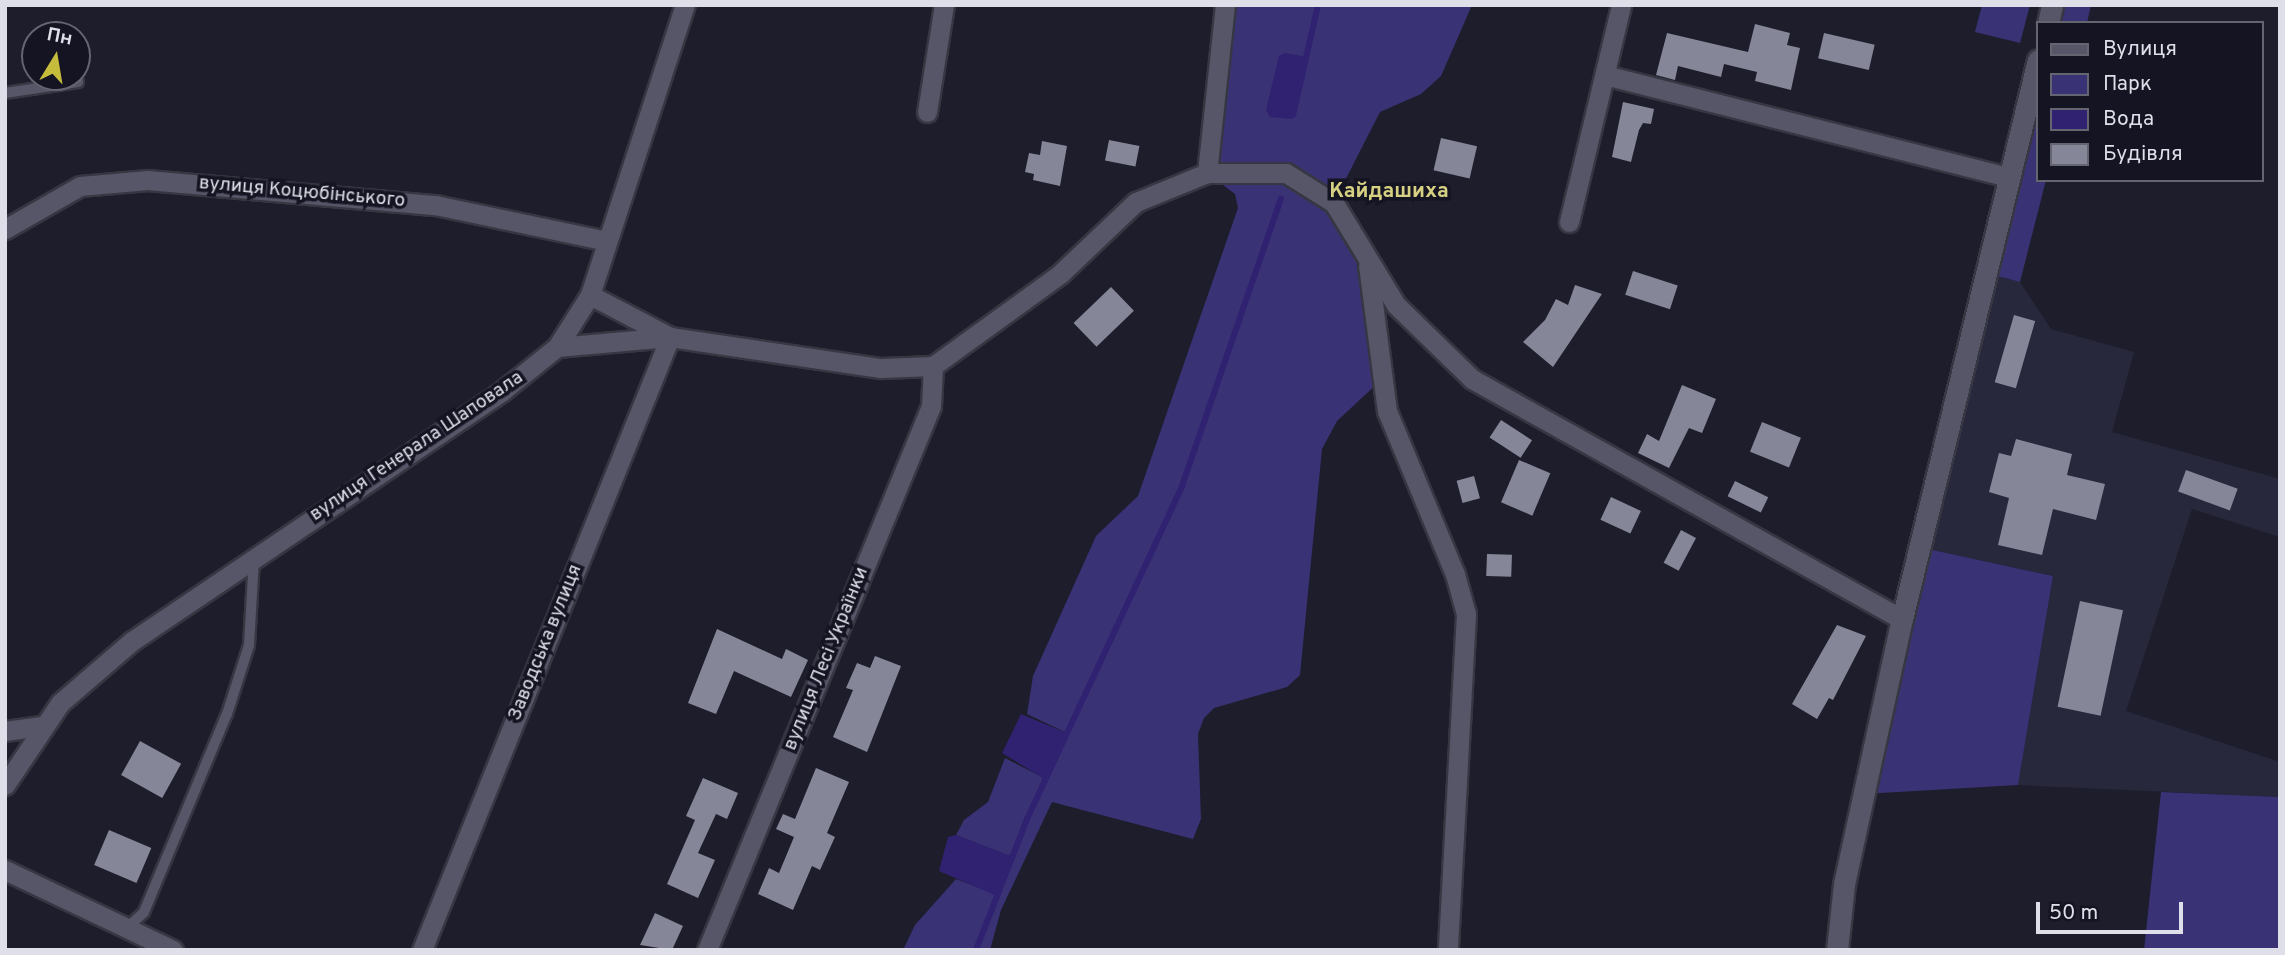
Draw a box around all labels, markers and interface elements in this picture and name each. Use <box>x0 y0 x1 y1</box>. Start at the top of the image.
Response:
north arrow <box>21 21 91 91</box>
legend <box>2036 21 2264 182</box>
text: Пн <box>45 23 74 52</box>
text: Вулиця <box>2103 36 2177 63</box>
text: Парк <box>2103 71 2152 98</box>
text: Вода <box>2103 106 2154 133</box>
text: Будівля <box>2103 141 2183 168</box>
street label: вулиця Коцюбінського <box>198 173 406 213</box>
district label: Кайдашиха <box>1329 179 1449 205</box>
street label: вулиця Генерала Шаповала <box>306 367 528 527</box>
street label: Заводська вулиця <box>504 562 588 724</box>
street label: вулиця Лесі Українки <box>780 564 874 754</box>
scale bar <box>2040 888 2187 932</box>
text: 50 m <box>2049 900 2098 927</box>

